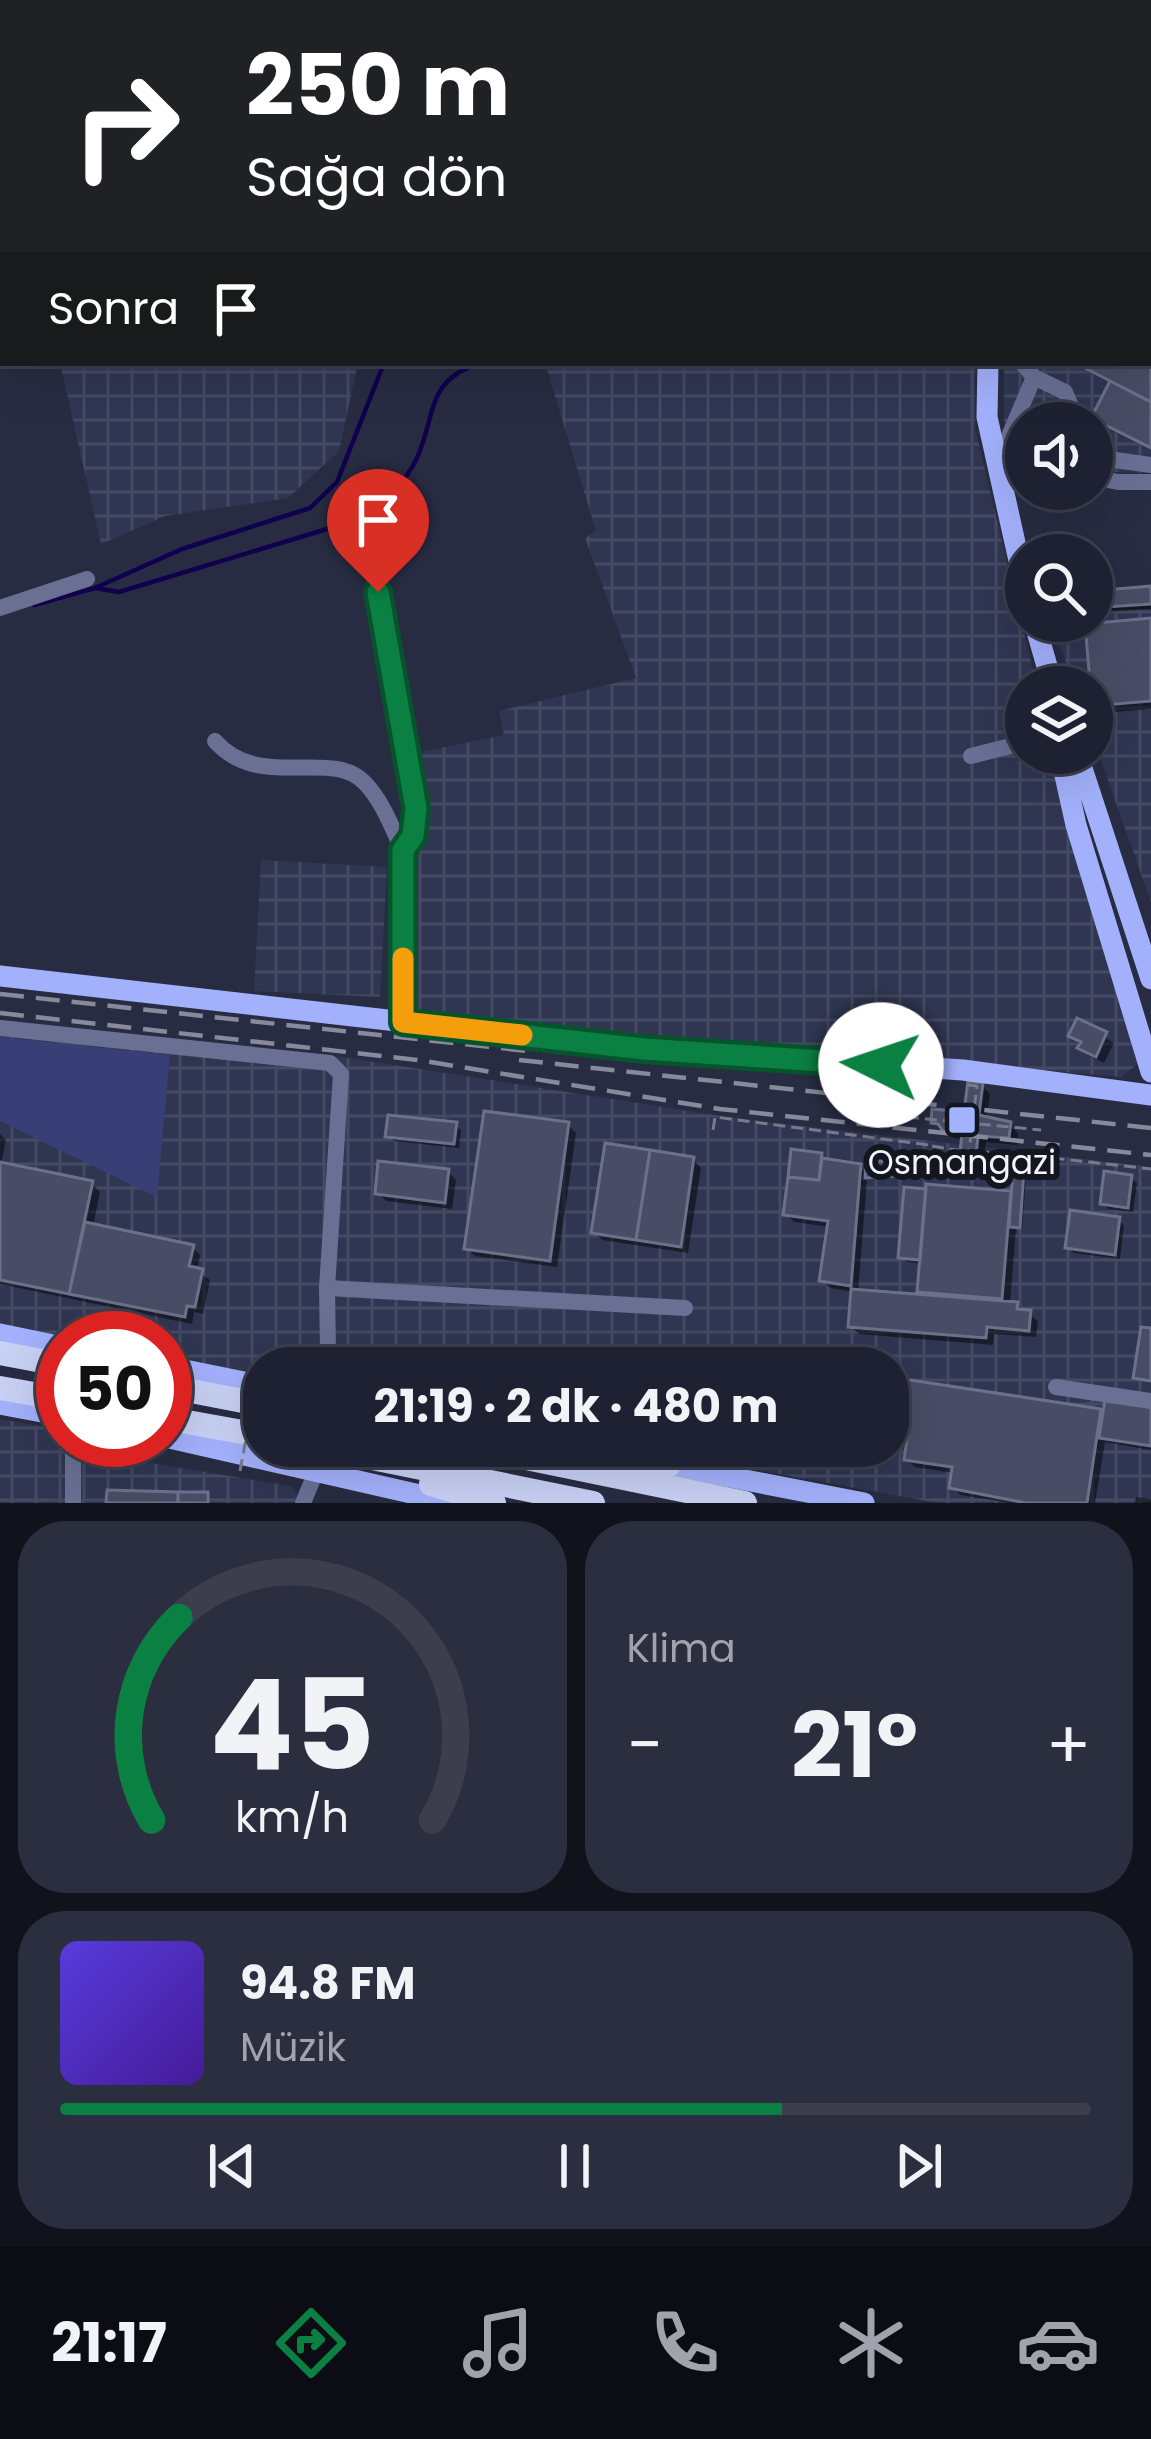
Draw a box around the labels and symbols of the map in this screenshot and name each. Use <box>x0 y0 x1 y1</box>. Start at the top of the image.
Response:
pin <box>327 469 429 592</box>
position arrow <box>818 1002 944 1128</box>
marker: Osmangazi <box>946 1104 978 1136</box>
place label: Osmangazi <box>868 1139 1056 1186</box>
speed limit sign: 50 <box>36 1311 192 1467</box>

